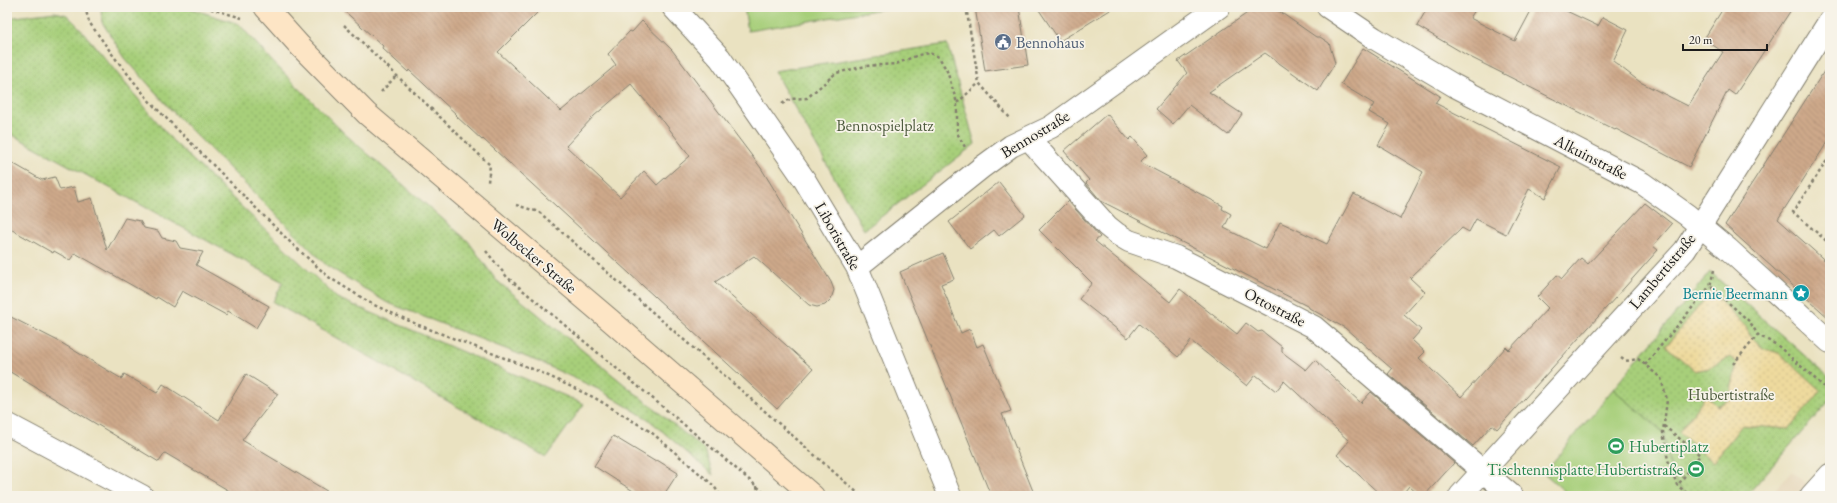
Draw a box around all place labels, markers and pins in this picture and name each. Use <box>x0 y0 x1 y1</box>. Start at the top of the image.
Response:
public building icon: Bennohaus <box>993 32 1013 52</box>
place label: Bennohaus <box>1016 32 1084 53</box>
place label: Bernie Beermann <box>1682 283 1789 304</box>
place icon: Bernie Beermann <box>1791 283 1811 303</box>
sports icon: Hubertiplatz <box>1606 436 1626 456</box>
place label: Hubertiplatz <box>1629 436 1709 457</box>
place label: Tischtennisplatte Hubertistraße <box>1487 459 1683 480</box>
sports icon: Tischtennisplatte Hubertistraße <box>1686 459 1706 479</box>

